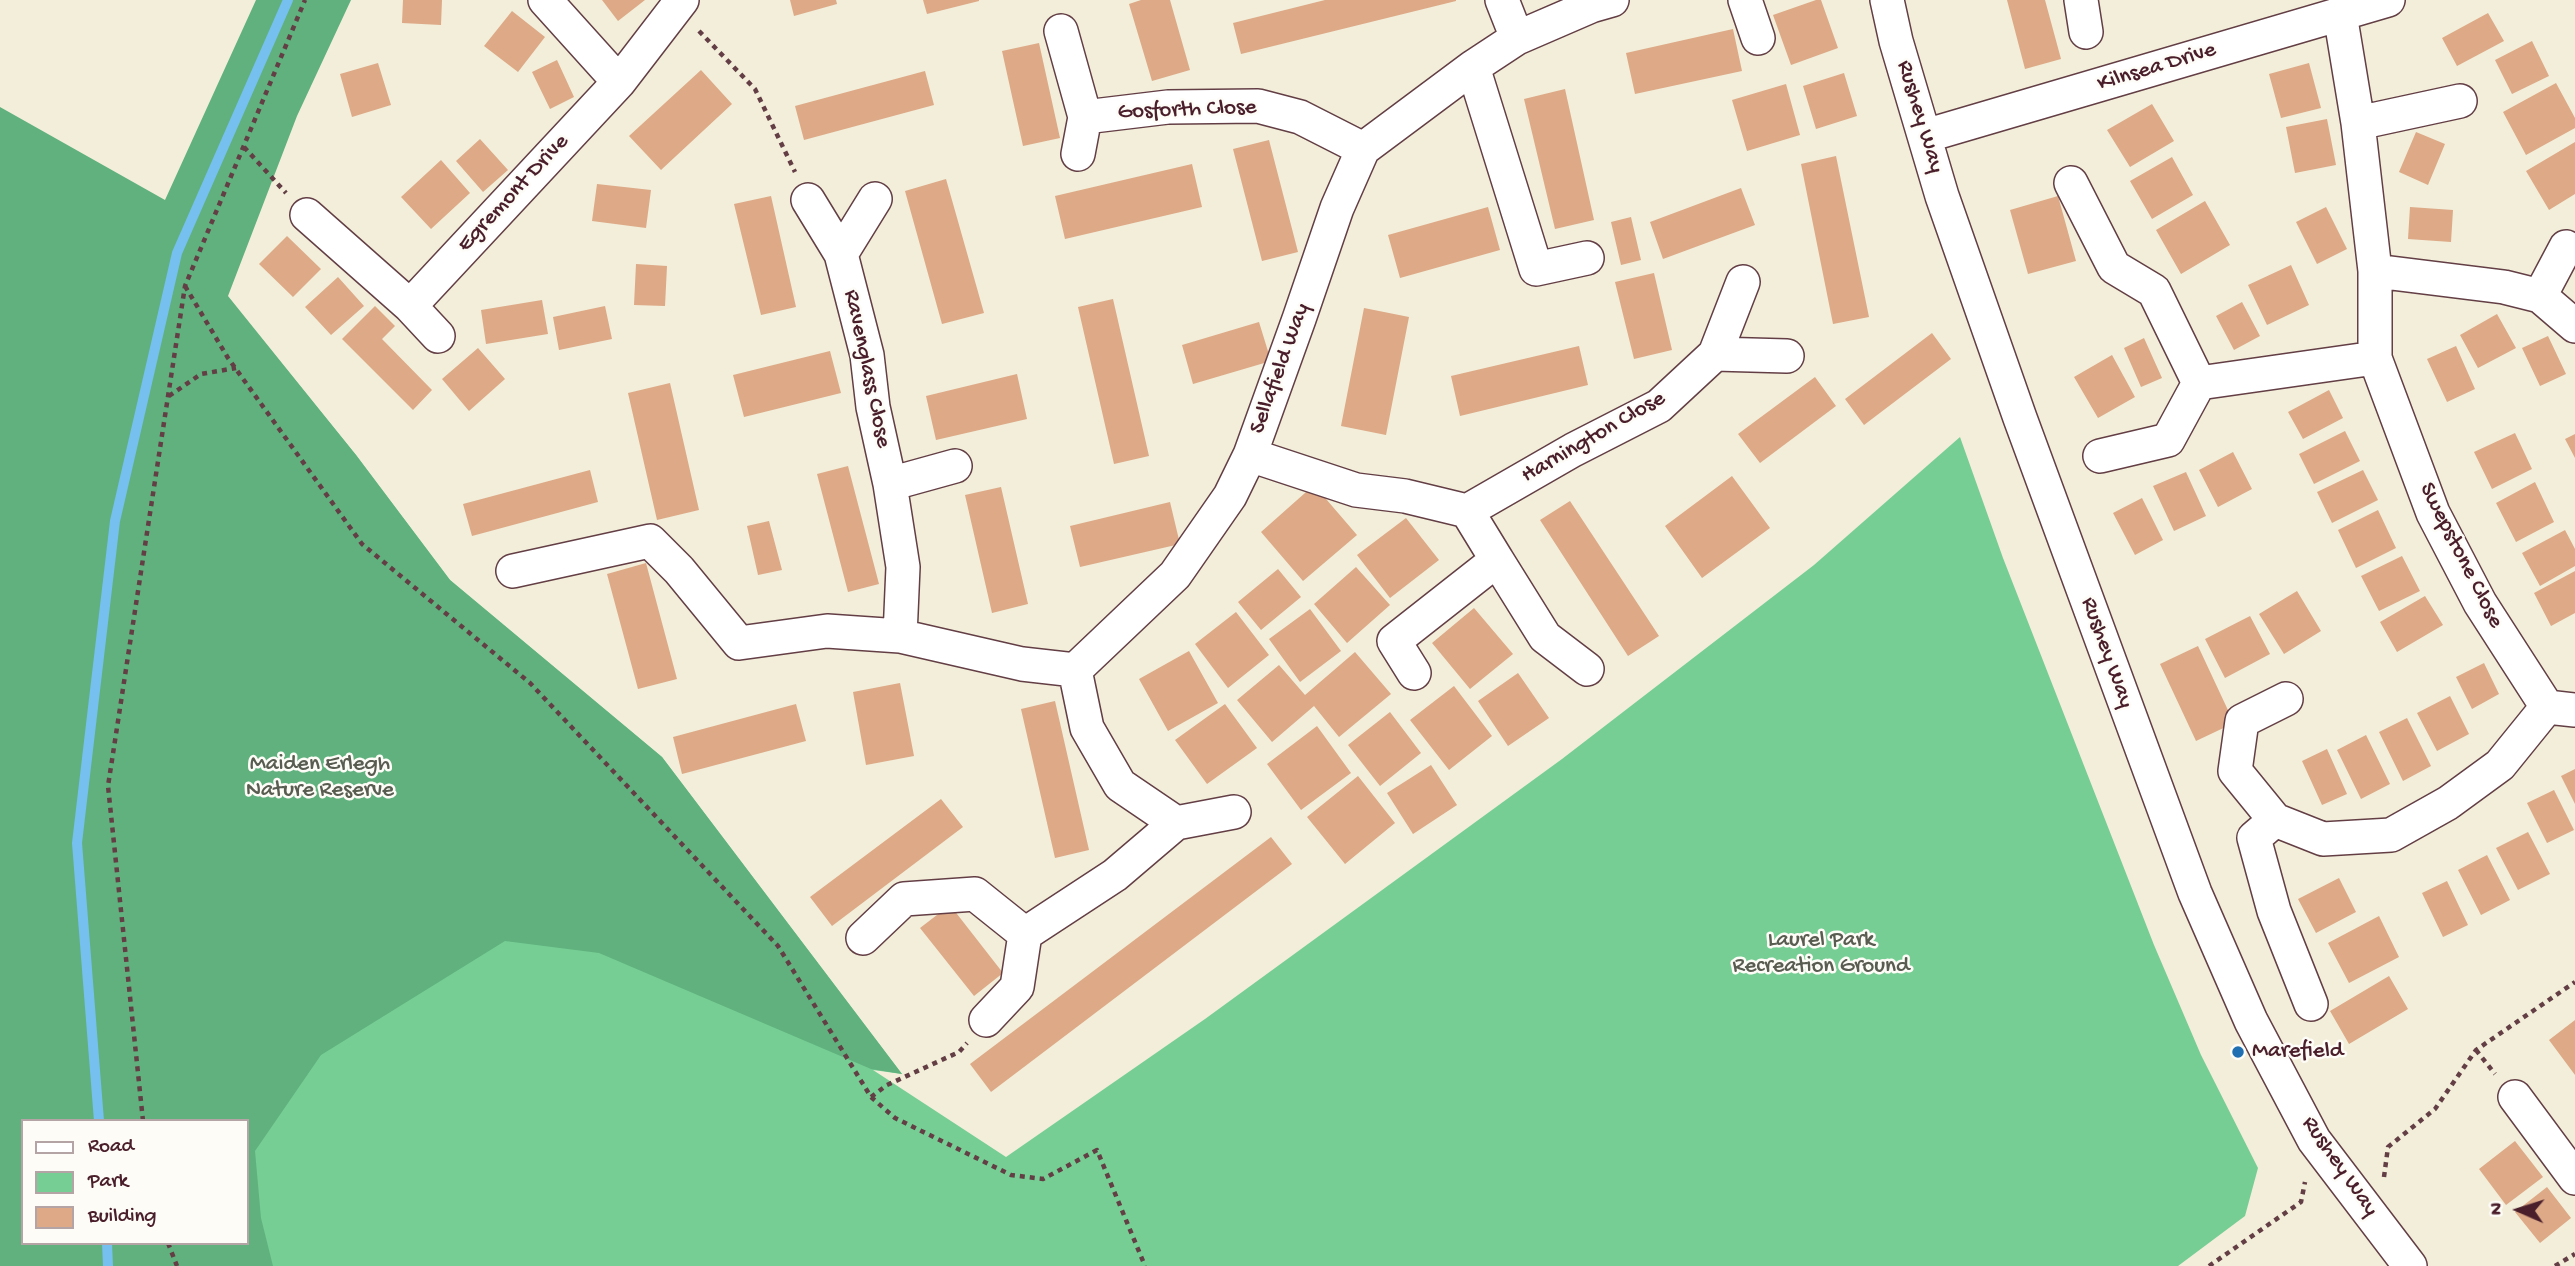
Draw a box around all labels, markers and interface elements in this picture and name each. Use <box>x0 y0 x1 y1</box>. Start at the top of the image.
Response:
street label: Kilnsea Drive <box>2094 37 2220 99</box>
street label: Rushey Way <box>1889 58 1949 176</box>
street label: Gosforth Close <box>1117 95 1257 127</box>
street label: Egremont Drive <box>452 129 576 259</box>
street label: Ravenglass Close <box>836 287 896 451</box>
street label: Sellafield Way <box>1245 300 1317 438</box>
street label: Harnington Close <box>1517 386 1671 490</box>
street label: Swepstone Close <box>2411 479 2509 633</box>
street label: Rushey Way <box>2073 594 2139 712</box>
park label: Maiden Erlegh Nature Reserve <box>246 751 394 805</box>
park label: Laurel Park Recreation Ground <box>1733 927 1909 981</box>
place label: Marefield <box>2252 1038 2343 1066</box>
marker: Marefield <box>2230 1044 2246 1060</box>
street label: Rushey Way <box>2294 1112 2384 1222</box>
legend <box>21 1119 248 1245</box>
text: Road <box>88 1135 134 1160</box>
text: Park <box>88 1170 128 1195</box>
north arrow <box>2484 1175 2554 1245</box>
text: N <box>2486 1202 2509 1216</box>
text: Building <box>88 1205 157 1230</box>

